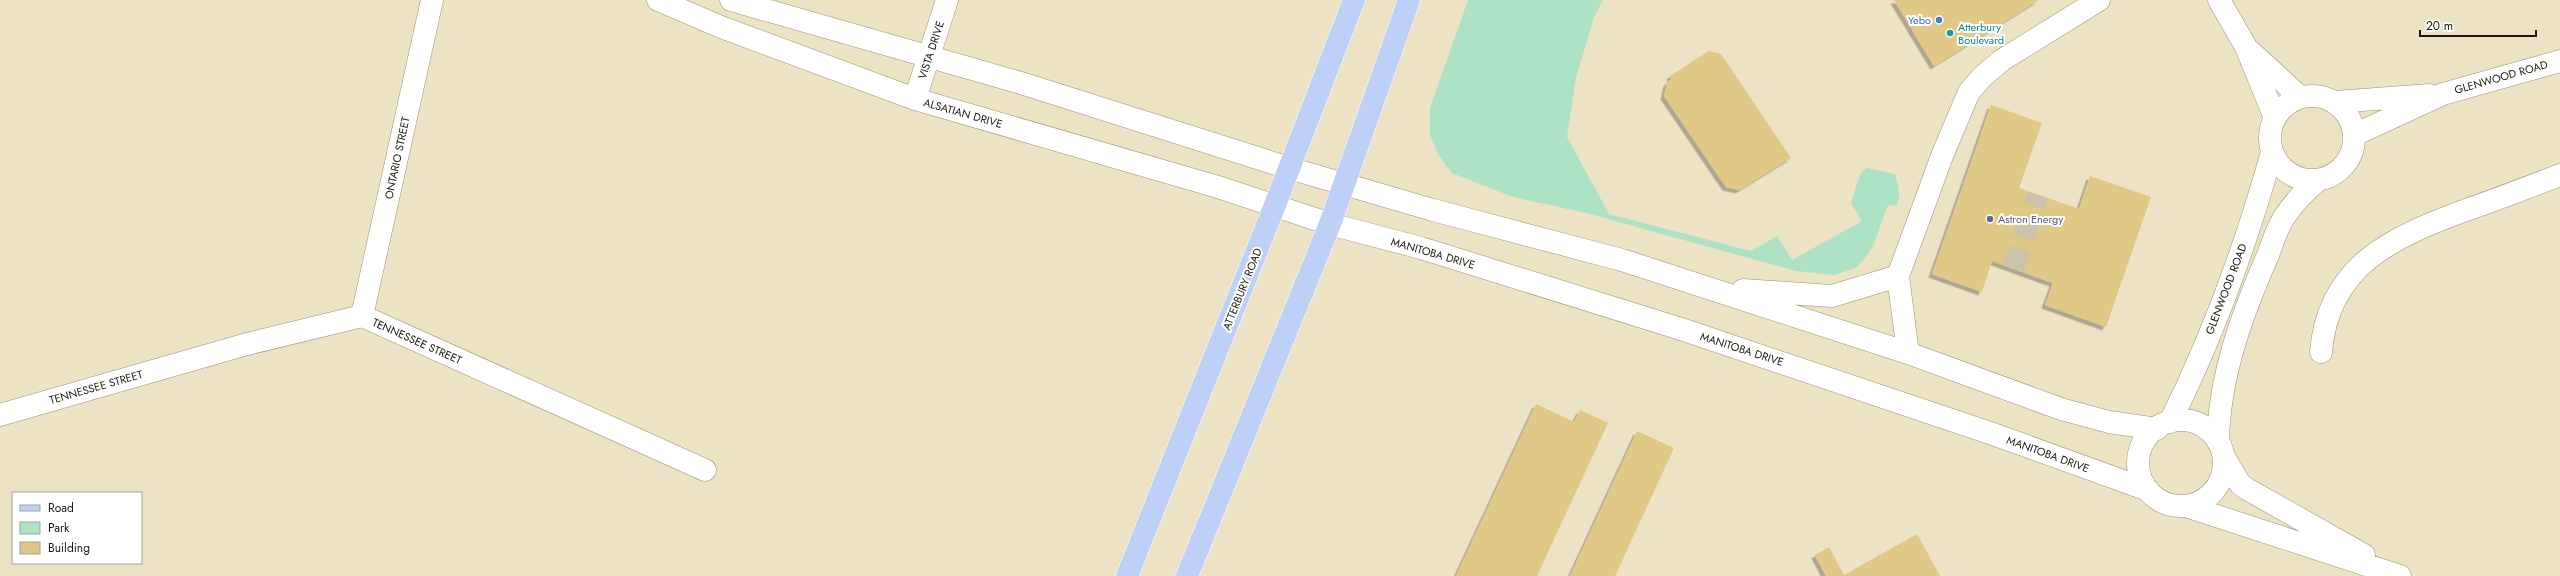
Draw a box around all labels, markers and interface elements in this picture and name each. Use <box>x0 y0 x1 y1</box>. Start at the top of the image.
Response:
place label: Yebo <box>1908 12 1931 28</box>
scale bar <box>2420 12 2536 38</box>
marker: Yebo <box>1934 15 1944 25</box>
text: 20 m <box>2426 17 2453 35</box>
street label: VISTA DRIVE <box>914 19 948 81</box>
place label: Atterbury Boulevard <box>1958 19 2004 48</box>
marker: Atterbury Boulevard <box>1945 28 1955 38</box>
street label: GLENWOOD ROAD <box>2453 56 2550 98</box>
street label: ALSATIAN DRIVE <box>922 94 1004 132</box>
street label: ONTARIO STREET <box>380 115 414 201</box>
place label: Astron Energy <box>1998 211 2063 227</box>
marker: Astron Energy <box>1985 214 1995 224</box>
street label: MANITOBA DRIVE <box>1389 233 1477 273</box>
street label: GLENWOOD ROAD <box>2201 241 2251 337</box>
street label: ATTERBURY ROAD <box>1218 245 1266 332</box>
street label: TENNESSEE STREET <box>370 314 464 368</box>
street label: MANITOBA DRIVE <box>1698 328 1786 370</box>
street label: TENNESSEE STREET <box>48 366 144 408</box>
street label: MANITOBA DRIVE <box>2004 432 2092 476</box>
legend <box>12 492 142 564</box>
text: Road <box>48 499 74 517</box>
text: Park <box>48 519 70 537</box>
text: Building <box>48 539 90 557</box>

